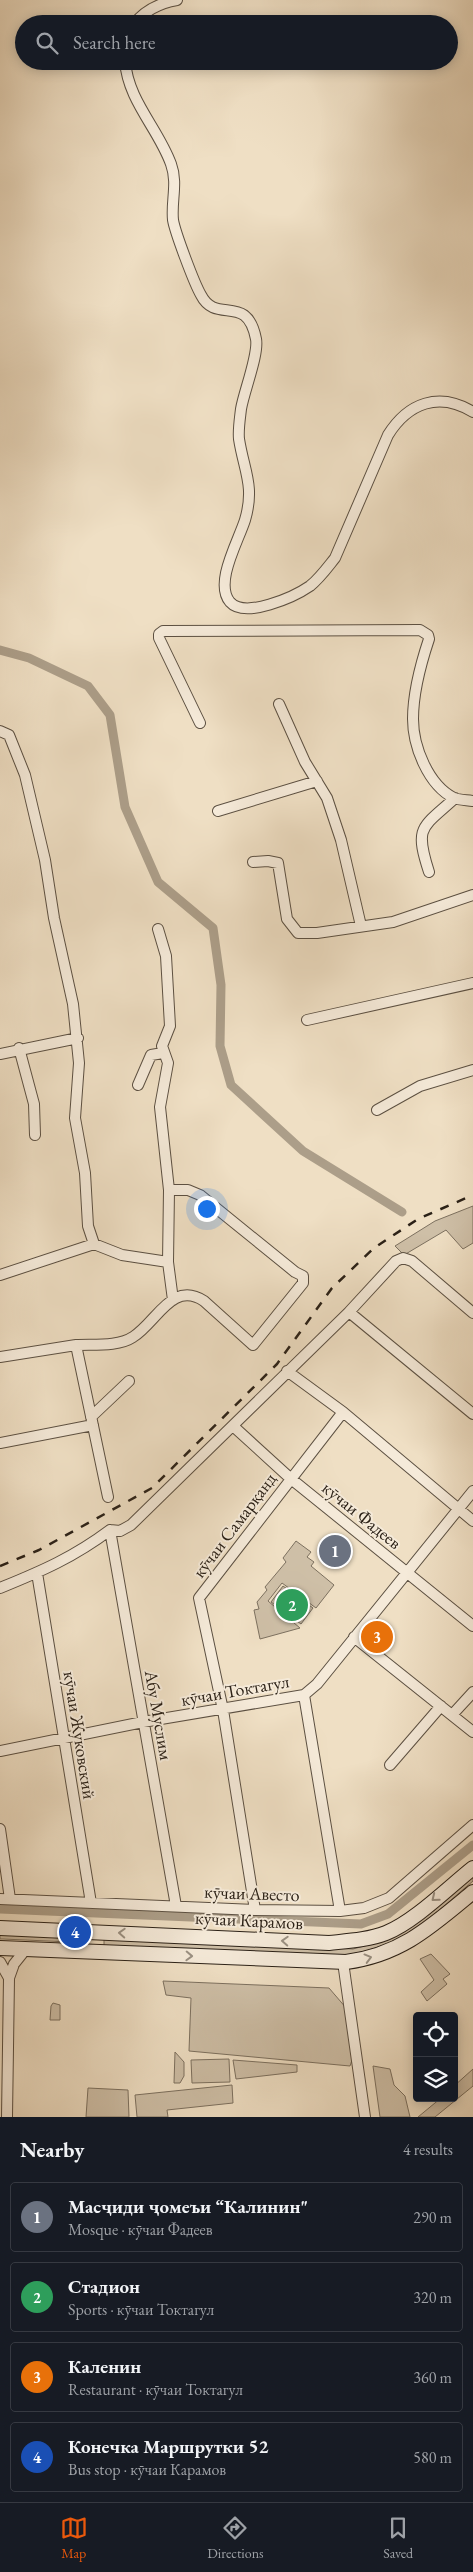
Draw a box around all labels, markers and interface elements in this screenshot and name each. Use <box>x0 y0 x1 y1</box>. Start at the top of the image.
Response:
search box <box>15 15 458 70</box>
icon: search <box>33 29 61 57</box>
text: Search here <box>73 30 155 55</box>
your location <box>194 1196 220 1222</box>
street label: кӯчаи Самарқанд <box>187 1468 281 1582</box>
street label: кӯчаи Фадеев <box>318 1476 407 1554</box>
pin: 1 <box>319 1532 351 1570</box>
pin: 2 <box>276 1586 308 1624</box>
pin: 3 <box>361 1618 393 1656</box>
street label: Абу Муслим <box>140 1667 178 1762</box>
street label: кӯчаи Жуковский <box>59 1669 102 1801</box>
street label: кӯчаи Токтагул <box>179 1669 291 1711</box>
street label: кӯчаи Авесто <box>204 1880 300 1906</box>
one-way arrow <box>432 1893 441 1901</box>
street label: кӯчаи Карамов <box>195 1906 304 1934</box>
pin: 4 <box>59 1913 91 1951</box>
one-way arrow <box>118 1927 126 1938</box>
one-way arrow <box>280 1935 288 1946</box>
one-way arrow <box>185 1951 193 1962</box>
one-way arrow <box>363 1953 372 1963</box>
map controls <box>413 2012 458 2102</box>
button: locate <box>413 2012 458 2057</box>
button: layers <box>413 2057 458 2102</box>
text: Nearby <box>20 2136 84 2163</box>
text: 4 results <box>403 2139 453 2160</box>
text: Масҷиди ҷомеъи “Калинин" <box>68 2194 308 2219</box>
text: 1 <box>33 2207 41 2228</box>
text: 290 m <box>413 2207 452 2228</box>
text: Mosque · кӯчаи Фадеев <box>68 2219 213 2240</box>
text: Стадион <box>68 2274 140 2299</box>
text: 2 <box>33 2287 41 2308</box>
text: 320 m <box>413 2287 452 2308</box>
text: Sports · кӯчаи Токтагул <box>68 2299 214 2320</box>
text: Каленин <box>68 2354 141 2379</box>
text: 3 <box>33 2367 41 2388</box>
text: 360 m <box>413 2367 452 2388</box>
text: Restaurant · кӯчаи Токтагул <box>68 2379 243 2400</box>
text: Конечка Маршрутки 52 <box>68 2434 269 2459</box>
text: 4 <box>33 2447 41 2468</box>
text: 580 m <box>413 2447 452 2468</box>
text: Bus stop · кӯчаи Карамов <box>68 2459 226 2480</box>
tab: Map <box>60 2514 88 2562</box>
tab: Directions <box>207 2514 264 2562</box>
tab: Saved <box>383 2514 413 2562</box>

